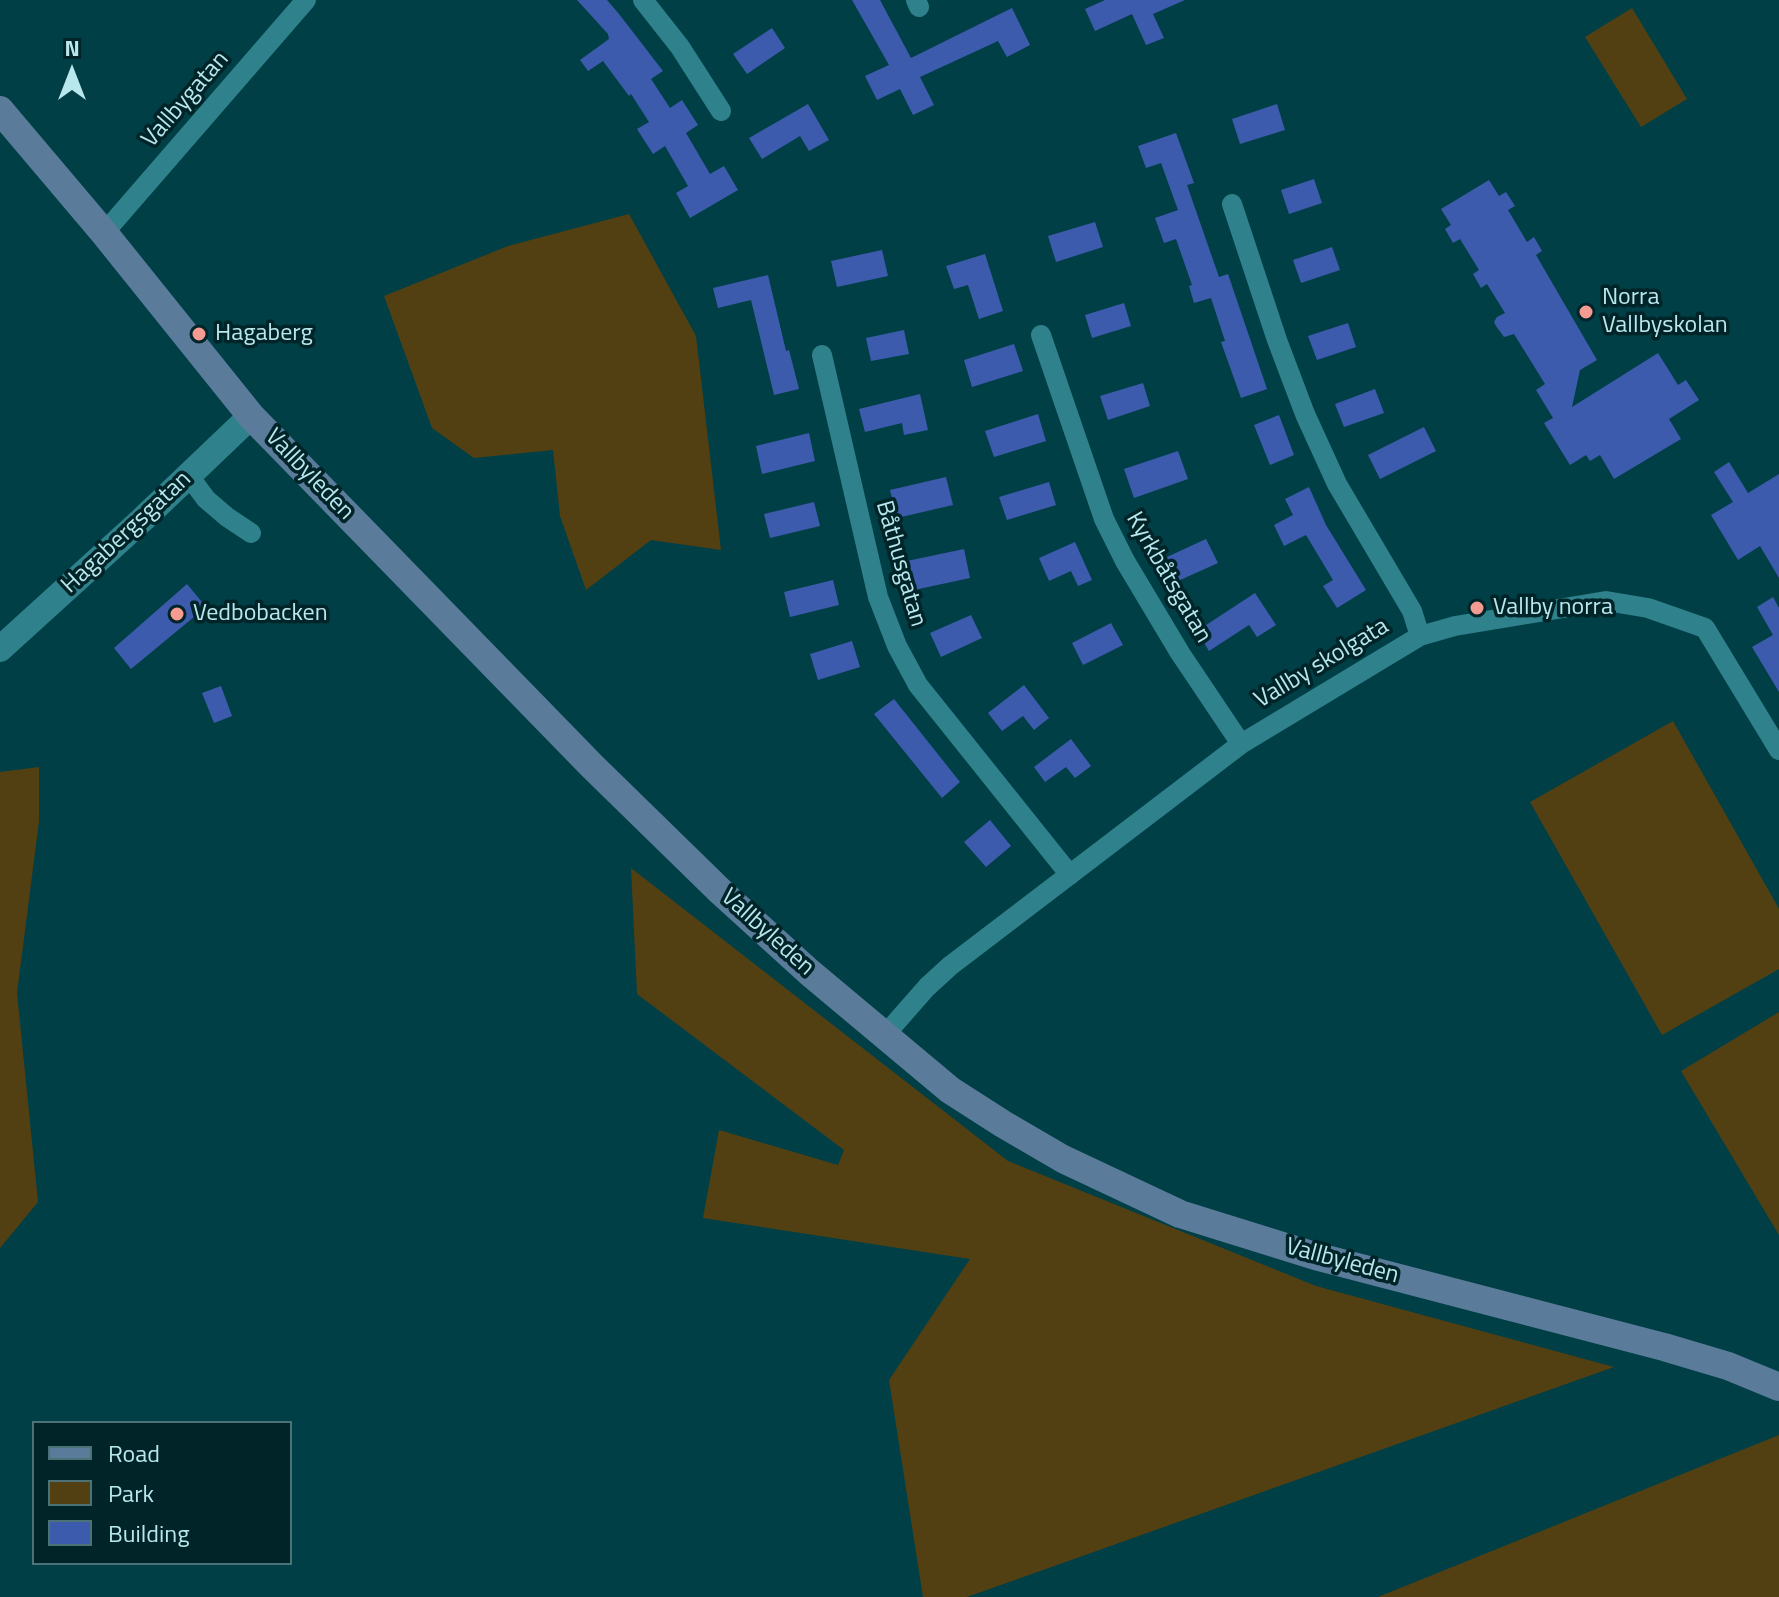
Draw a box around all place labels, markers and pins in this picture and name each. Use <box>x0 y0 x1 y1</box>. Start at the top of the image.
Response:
place label: Norra Vallbyskolan <box>1602 284 1728 340</box>
marker: Norra Vallbyskolan <box>1577 303 1595 321</box>
place label: Hagaberg <box>215 320 313 348</box>
marker: Hagaberg <box>190 325 208 343</box>
place label: Vallby norra <box>1493 594 1613 622</box>
marker: Vallby norra <box>1468 599 1486 617</box>
place label: Vedbobacken <box>193 600 328 628</box>
marker: Vedbobacken <box>168 605 186 623</box>

